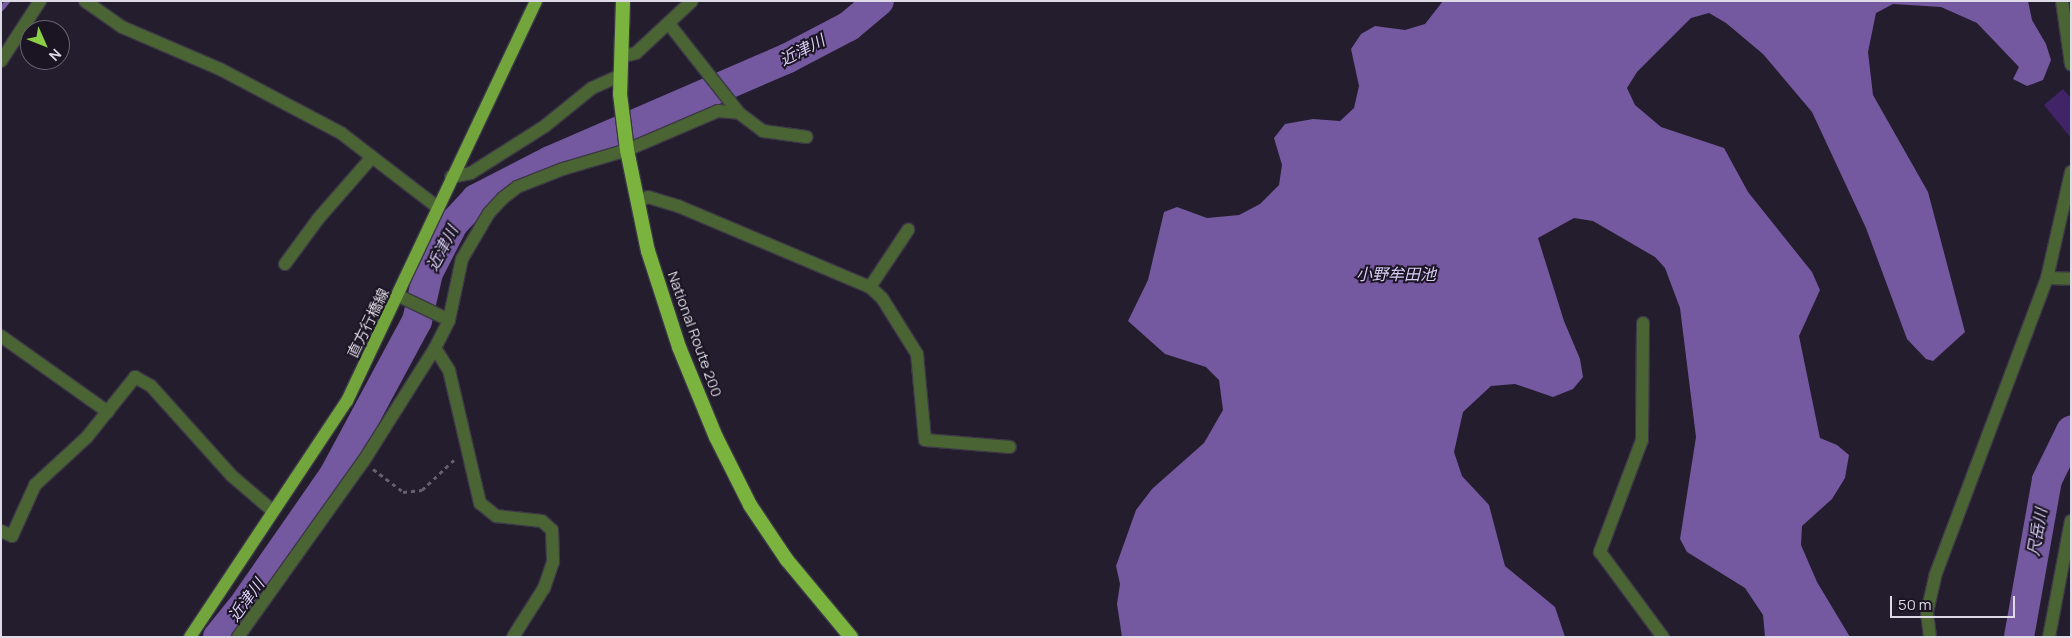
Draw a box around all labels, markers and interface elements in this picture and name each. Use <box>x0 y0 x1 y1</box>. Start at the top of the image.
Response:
north arrow <box>20 20 70 70</box>
water label: 近津川 <box>776 31 828 69</box>
text: N <box>45 45 66 65</box>
water label: 近津川 <box>422 222 462 274</box>
water label: 小野牟田池 <box>1356 264 1436 284</box>
street label: National Route 200 <box>664 269 726 399</box>
street label: 直方行橋線 <box>343 285 393 361</box>
water label: 尺岳川 <box>2023 507 2051 557</box>
water label: 近津川 <box>224 575 268 625</box>
scale bar <box>1892 586 2017 618</box>
text: 50 m <box>1898 594 1932 615</box>

